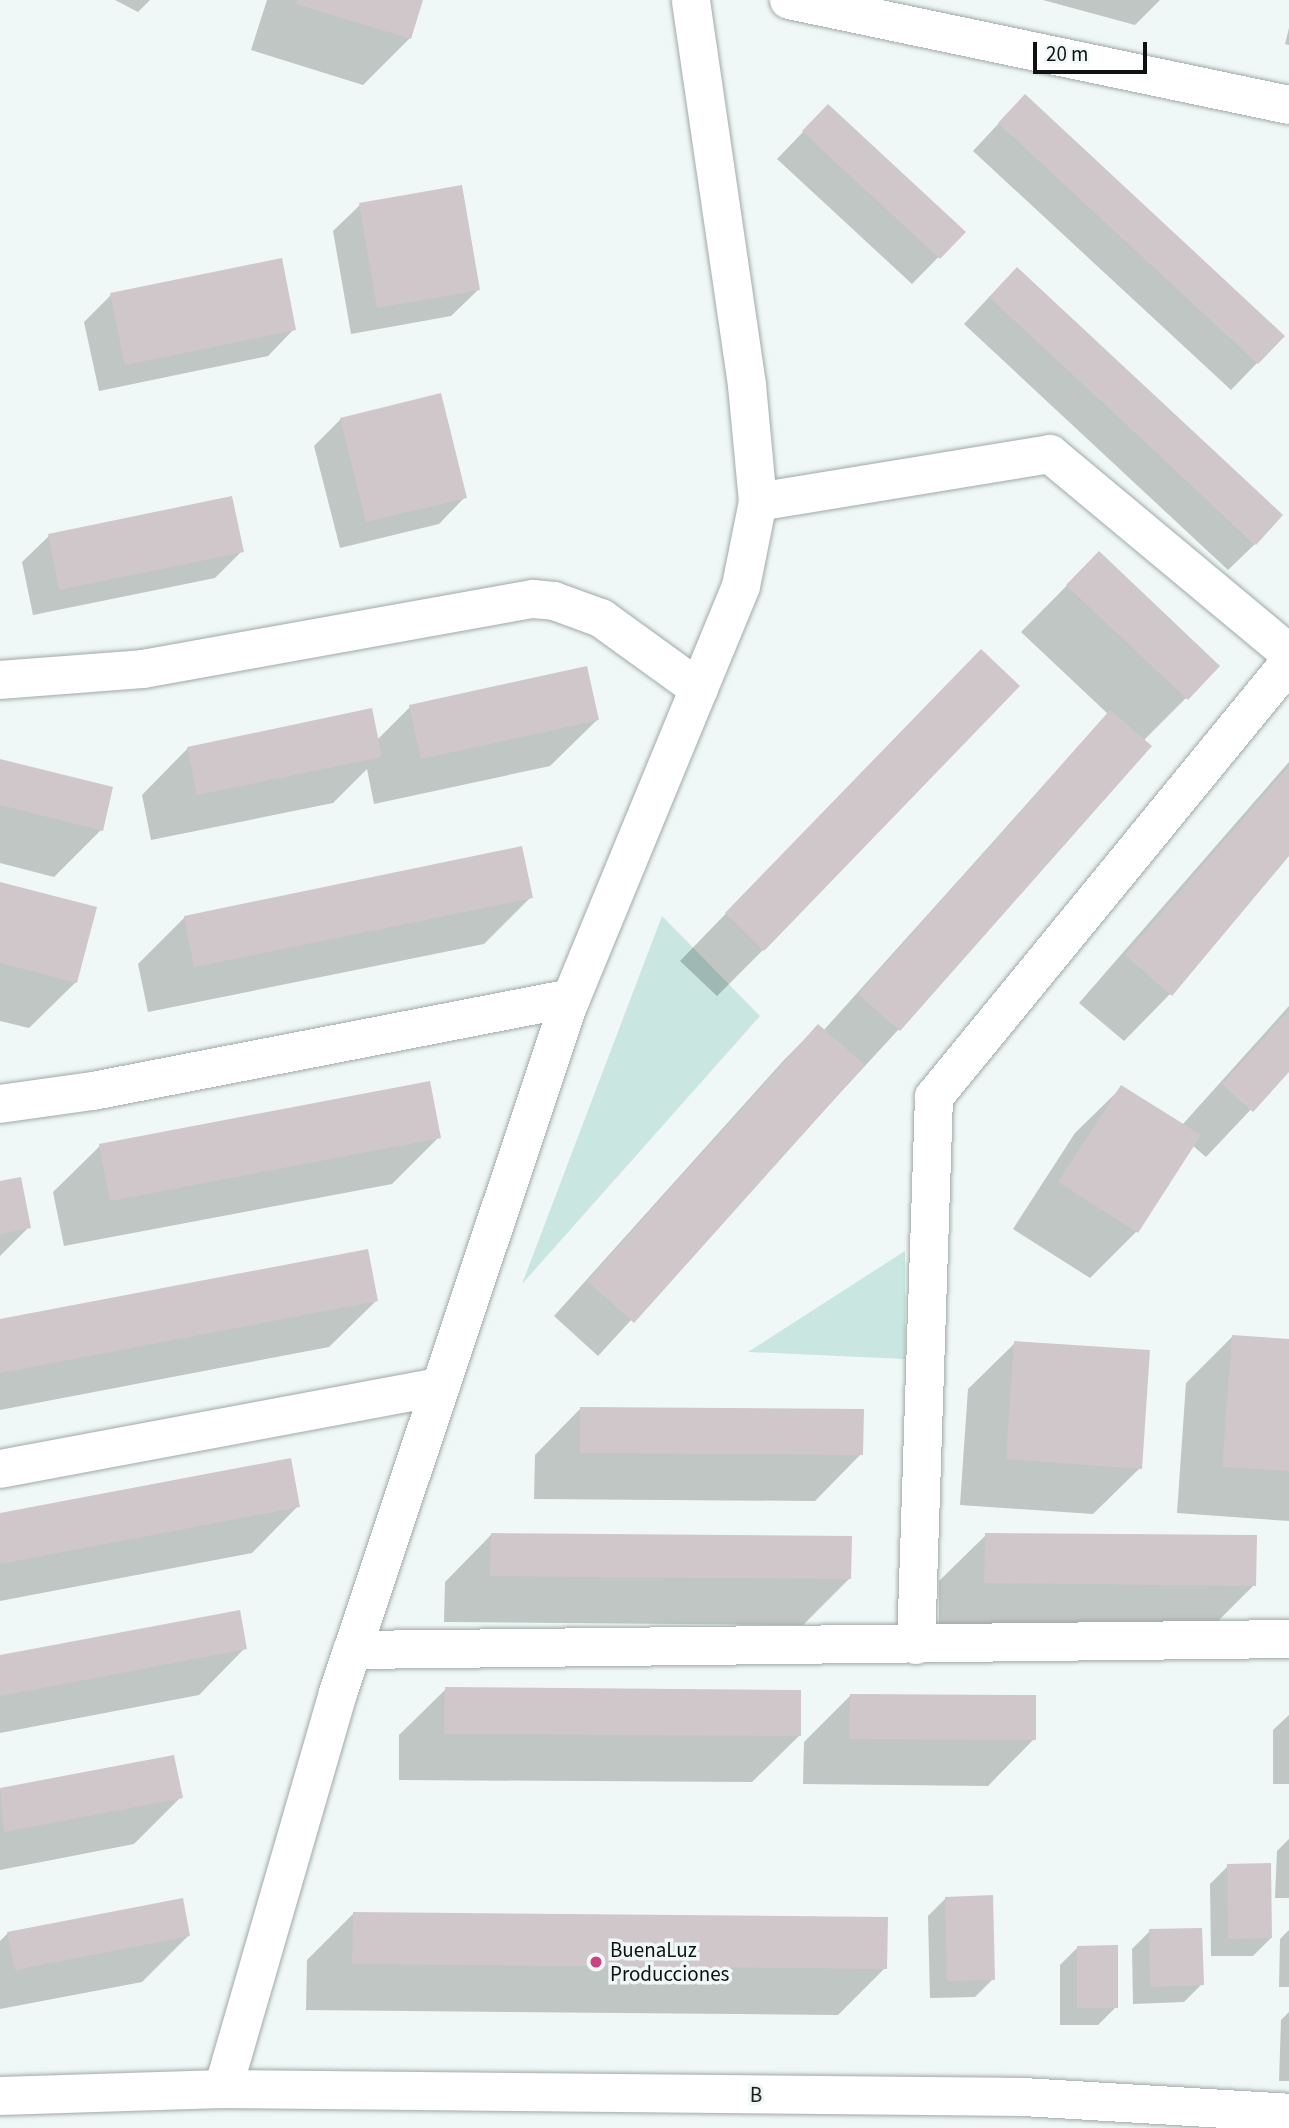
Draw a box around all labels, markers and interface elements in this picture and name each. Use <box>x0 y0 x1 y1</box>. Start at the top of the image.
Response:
scale bar <box>1037 28 1151 72</box>
text: 20 m <box>1046 39 1088 69</box>
place label: BuenaLuz Producciones <box>610 1937 729 1987</box>
marker: BuenaLuz Producciones <box>588 1954 604 1970</box>
street label: B <box>750 2082 762 2108</box>

